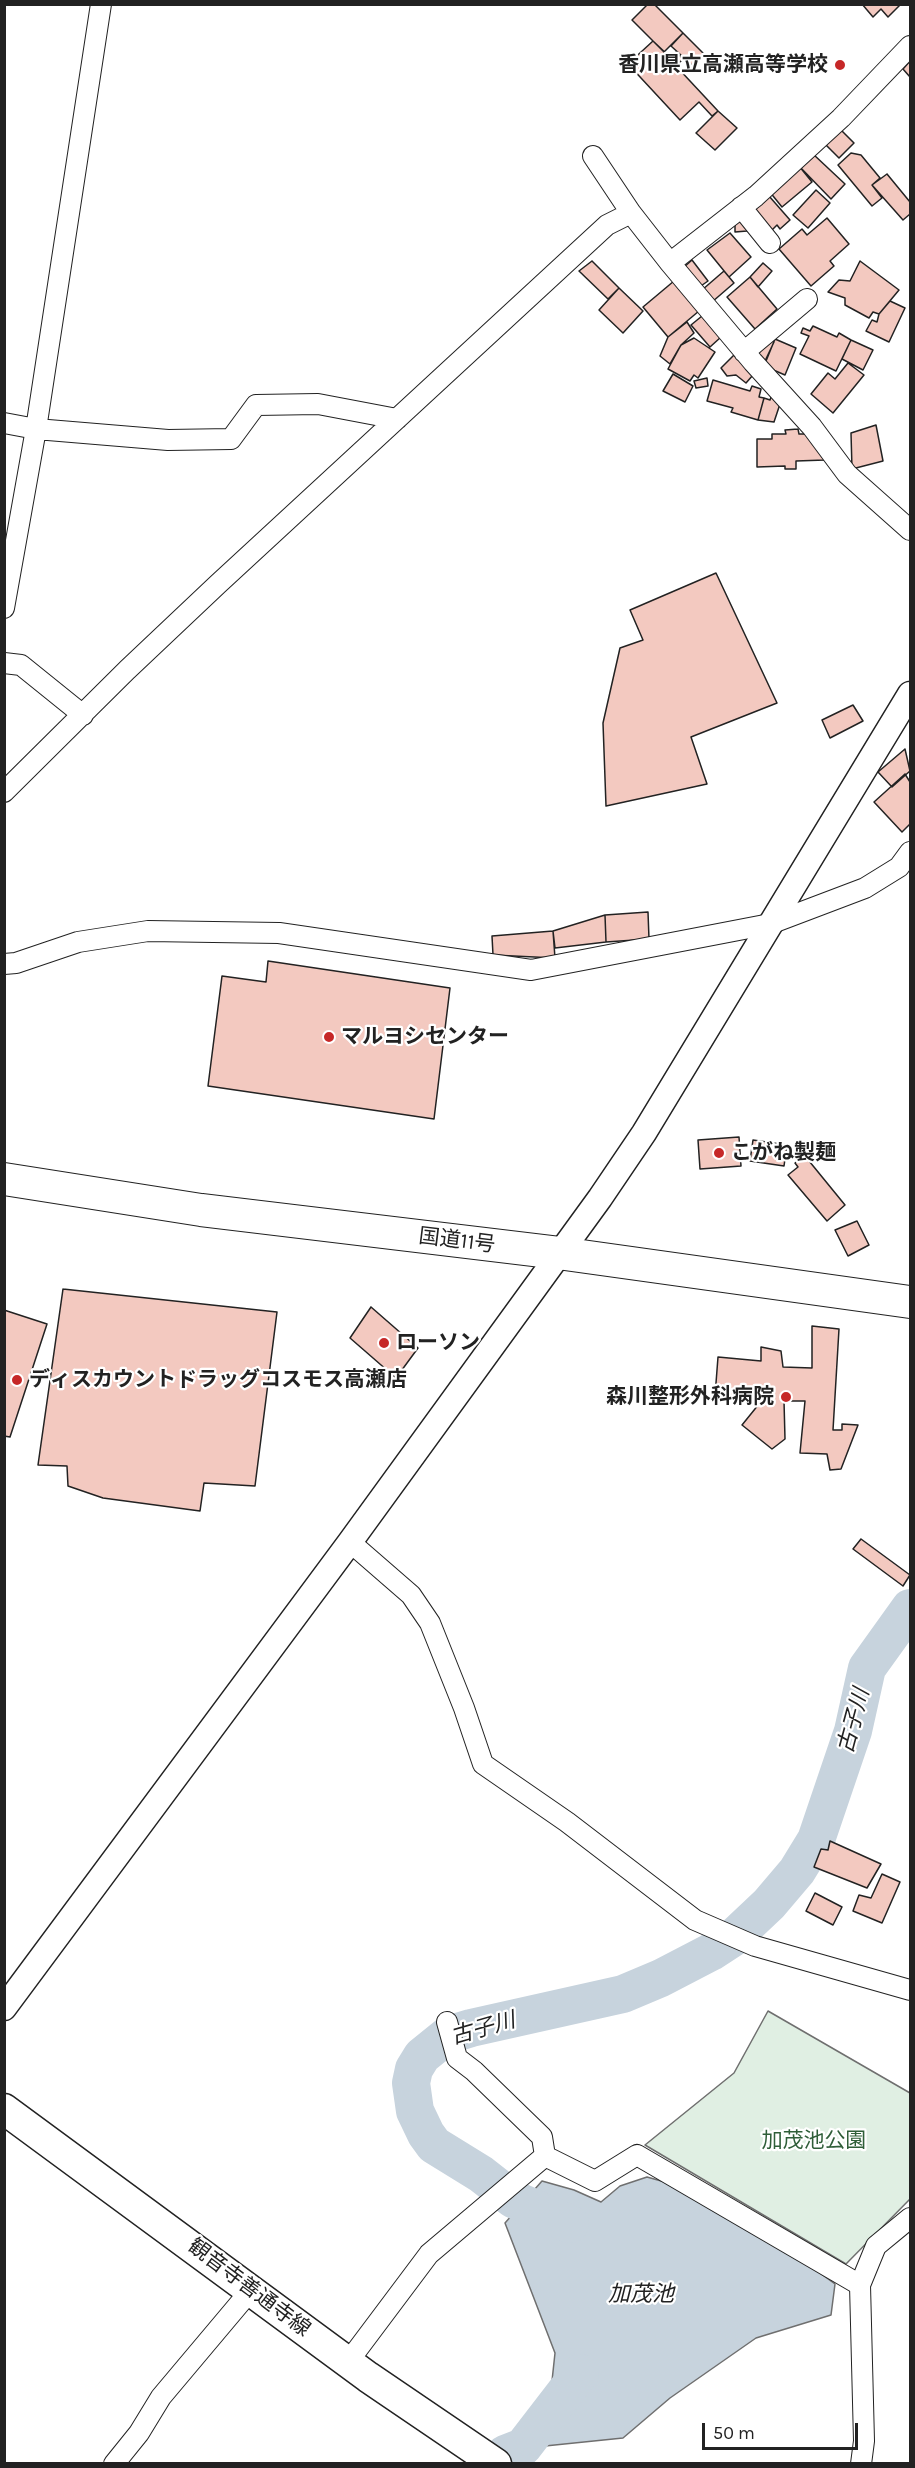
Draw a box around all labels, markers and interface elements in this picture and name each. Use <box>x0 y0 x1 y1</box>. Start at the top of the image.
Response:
place label: 香川県立高瀬高等学校 <box>618 52 828 78</box>
marker: 香川県立高瀬高等学校 <box>833 58 847 72</box>
place label: マルヨシセンター <box>341 1024 509 1050</box>
marker: マルヨシセンター <box>322 1030 336 1044</box>
place label: こがね製麺 <box>731 1140 836 1166</box>
marker: こがね製麺 <box>712 1146 726 1160</box>
street label: 国道11号 <box>417 1224 497 1258</box>
place label: ローソン <box>396 1330 480 1356</box>
marker: ローソン <box>377 1336 391 1350</box>
place label: ディスカウントドラッグコスモス高瀬店 <box>29 1367 407 1393</box>
marker: ディスカウントドラッグコスモス高瀬店 <box>10 1373 24 1387</box>
place label: 森川整形外科病院 <box>606 1384 774 1410</box>
marker: 森川整形外科病院 <box>779 1390 793 1404</box>
water label: 古子川 <box>833 1686 875 1756</box>
water label: 古子川 <box>448 2007 518 2051</box>
park label: 加茂池公園 <box>762 2128 866 2154</box>
street label: 観音寺善通寺線 <box>183 2234 315 2342</box>
water label: 加茂池 <box>608 2282 674 2308</box>
scale bar <box>705 2411 861 2449</box>
text: 50 m <box>713 2422 755 2444</box>

